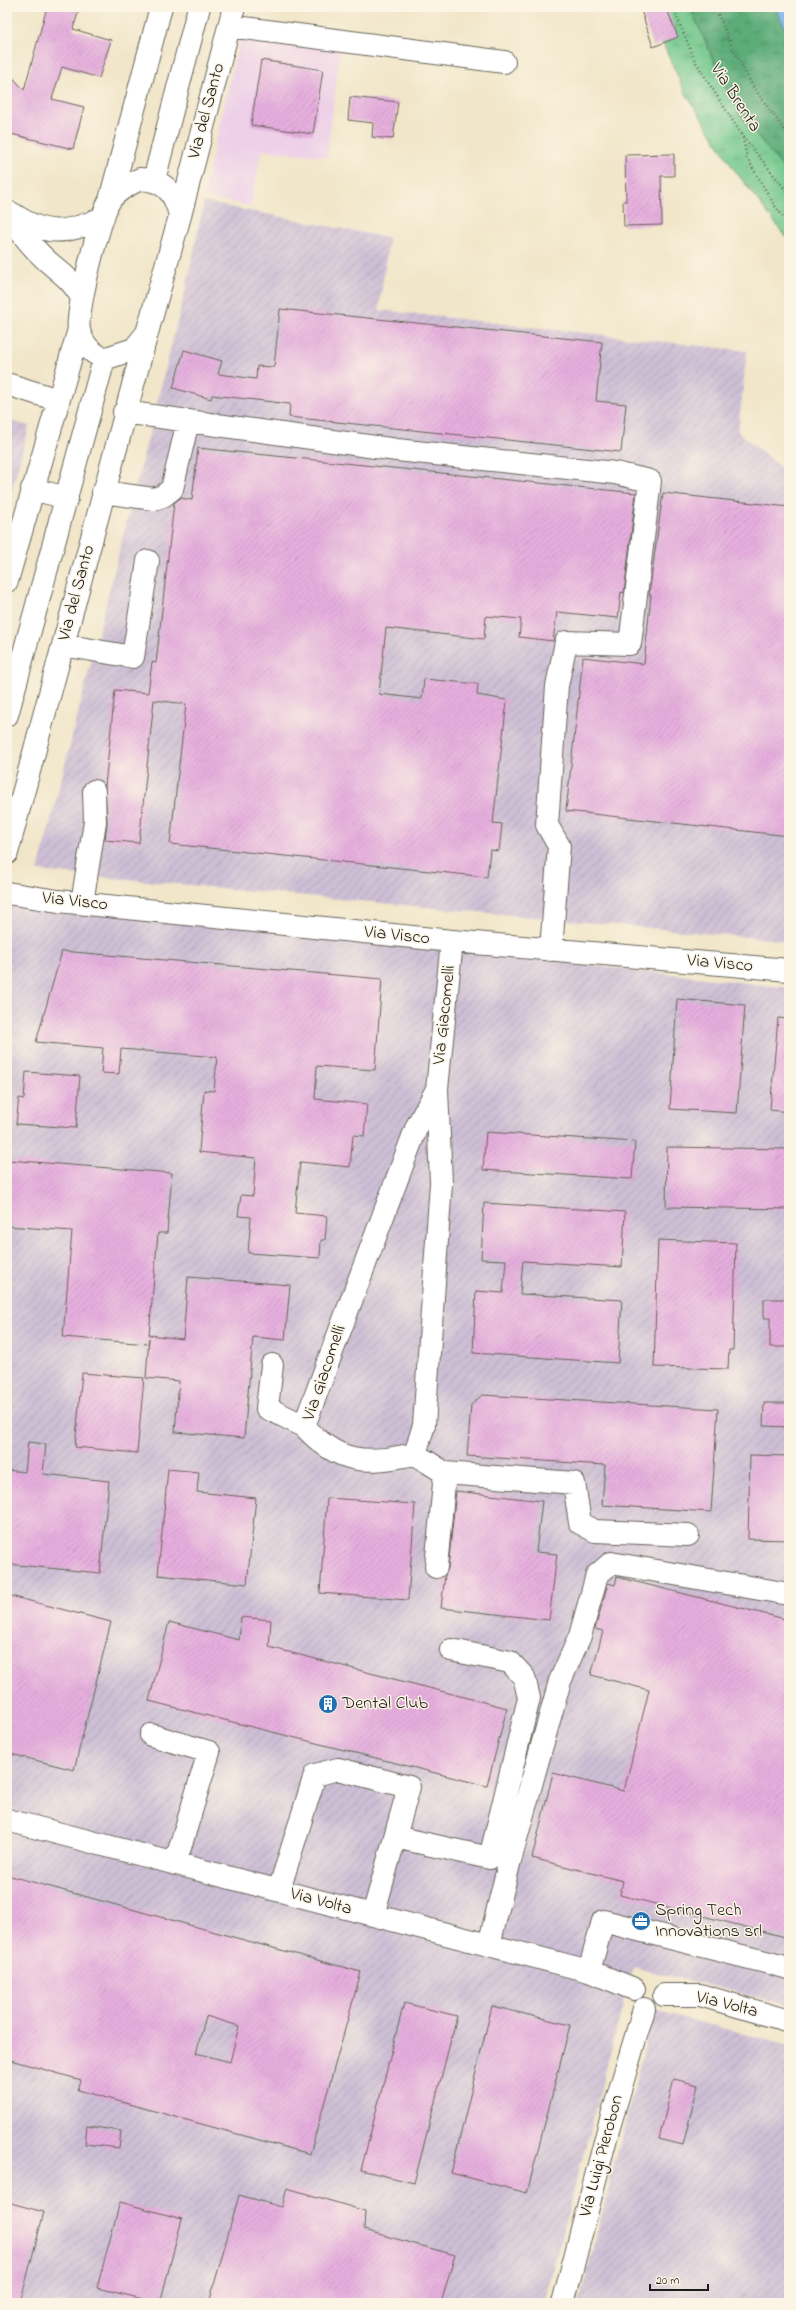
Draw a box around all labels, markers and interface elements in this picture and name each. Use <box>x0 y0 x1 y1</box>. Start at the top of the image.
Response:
street label: Via Brenta <box>703 58 767 137</box>
street label: Via del Santo <box>181 60 232 163</box>
street label: Via del Santo <box>51 542 102 645</box>
street label: Via Visco <box>40 886 109 918</box>
street label: Via Visco <box>362 920 431 952</box>
street label: Via Visco <box>685 948 754 980</box>
street label: Via Giacomelli <box>427 964 463 1067</box>
street label: Via Giacomelli <box>296 1322 354 1425</box>
place label: Dental Club <box>341 1691 429 1717</box>
building icon: Dental Club <box>317 1693 339 1715</box>
street label: Via Volta <box>286 1881 355 1923</box>
place label: Spring Tech Innovations srl <box>655 1898 762 1945</box>
office icon: Spring Tech Innovations srl <box>630 1910 652 1932</box>
street label: Via Volta <box>692 1985 761 2025</box>
street label: Via Luigi Pierobon <box>573 2092 632 2221</box>
scale bar <box>650 2266 708 2292</box>
text: 20 m <box>656 2272 679 2290</box>

